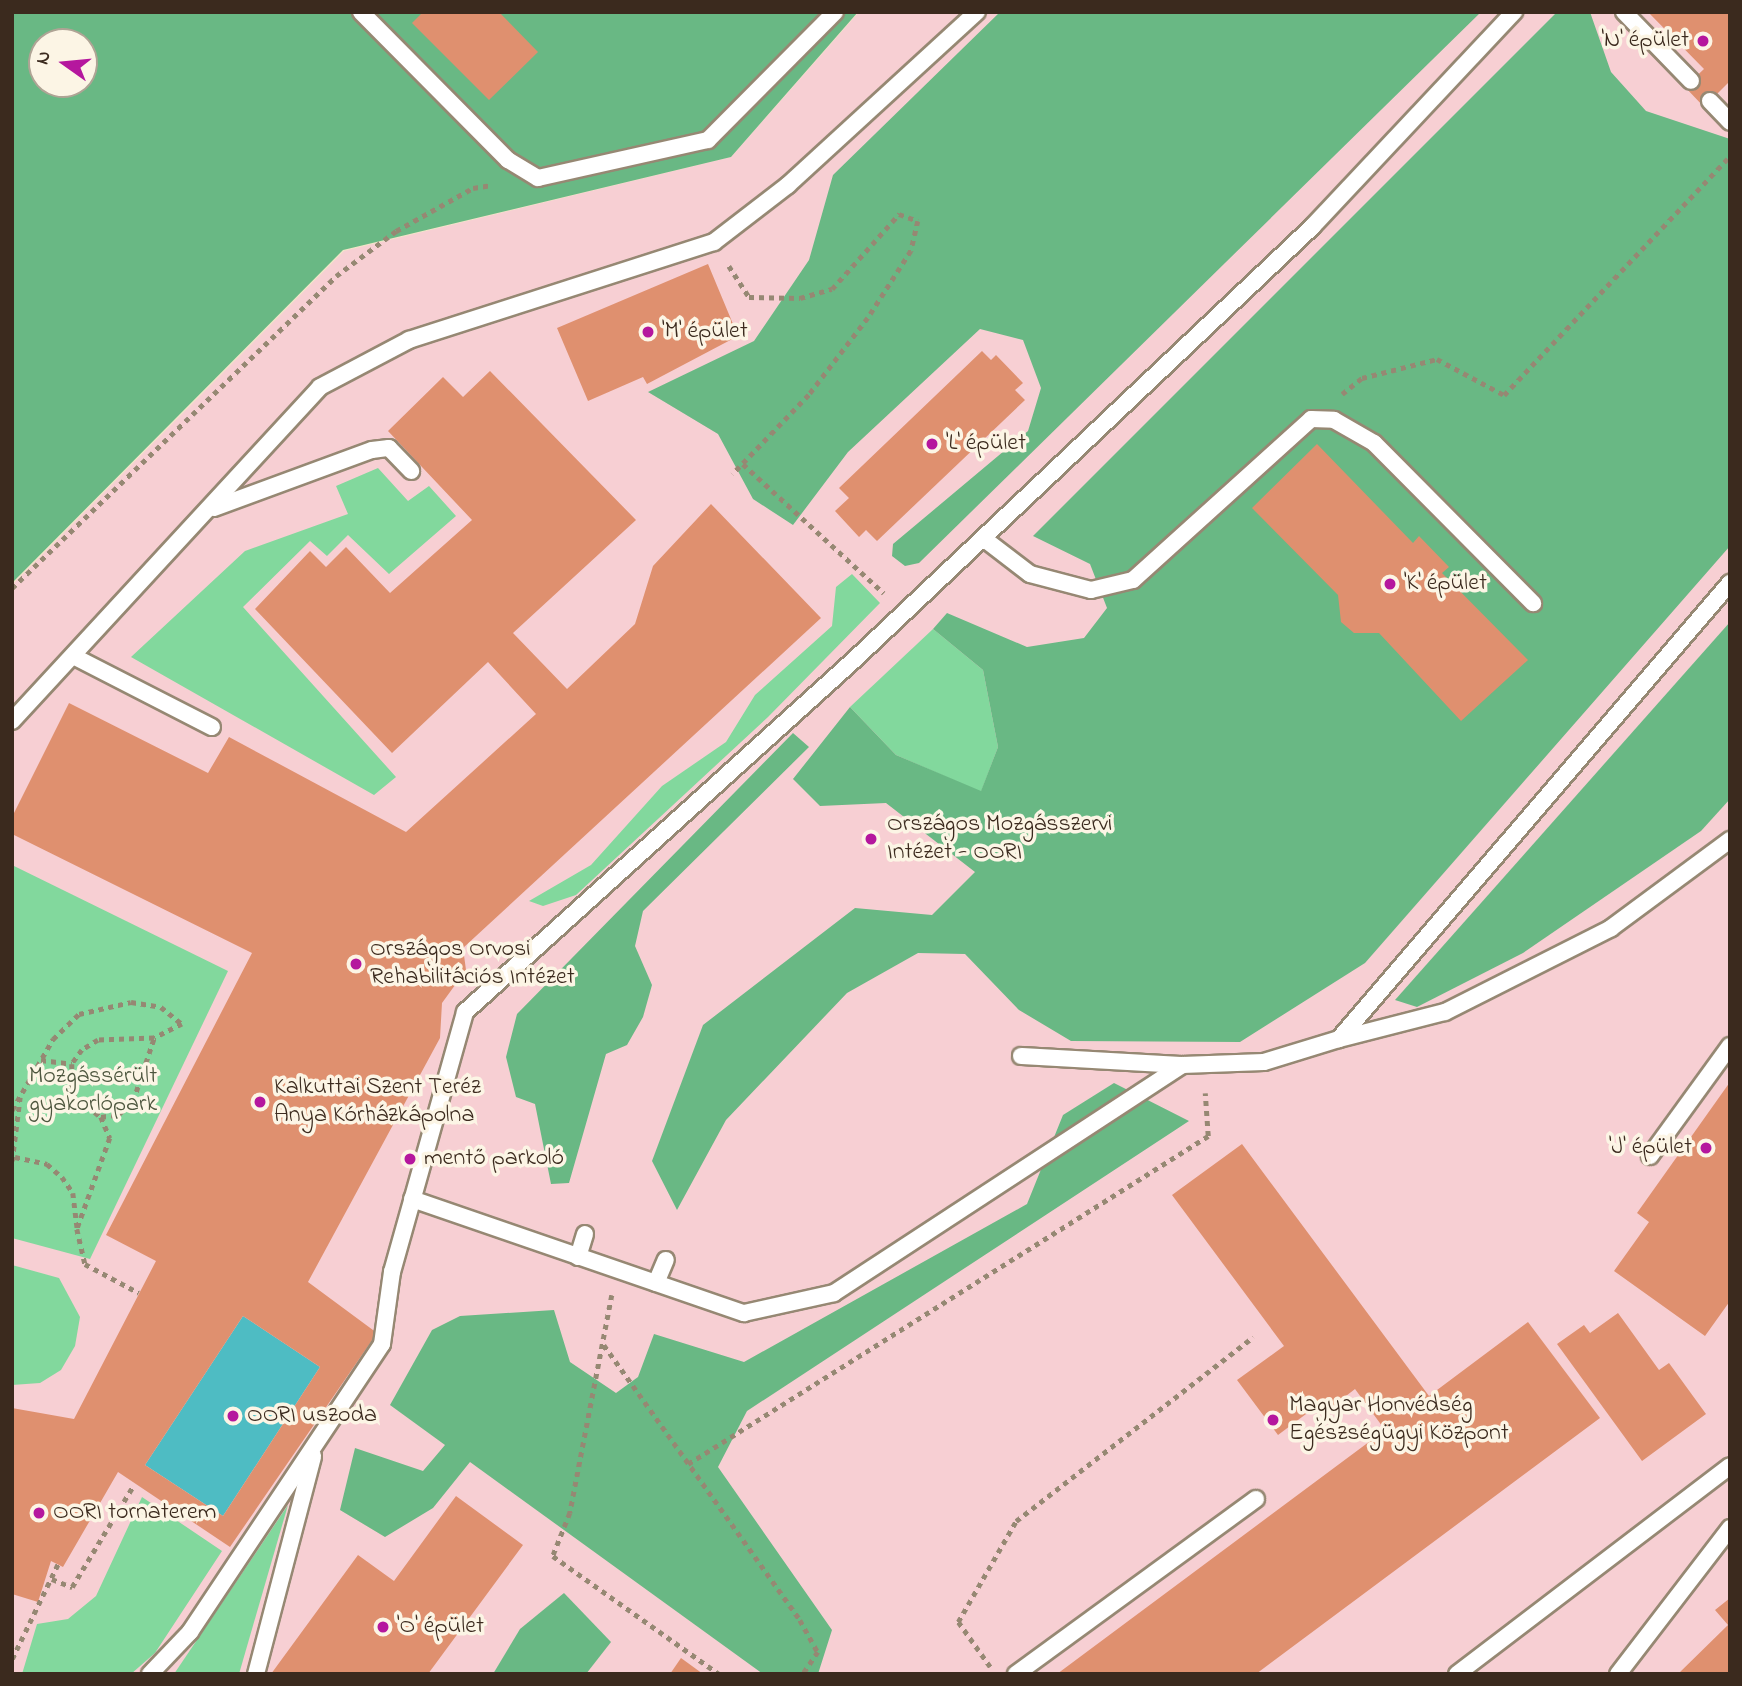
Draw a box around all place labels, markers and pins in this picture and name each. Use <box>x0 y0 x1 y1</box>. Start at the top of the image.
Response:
place label: 'N' épület <box>1601 27 1689 55</box>
marker: 'N' épület <box>1695 33 1711 49</box>
place label: 'M' épület <box>662 318 748 346</box>
marker: 'M' épület <box>640 324 656 340</box>
place label: 'L' épület <box>946 430 1026 458</box>
marker: 'L' épület <box>924 436 940 452</box>
place label: 'K' épület <box>1404 570 1487 598</box>
marker: 'K' épület <box>1382 576 1398 592</box>
place label: Országos Mozgásszervi Intézet - OORI <box>887 811 1112 867</box>
marker: Országos Mozgásszervi Intézet - OORI <box>861 829 881 849</box>
place label: Országos Orvosi Rehabilitációs Intézet <box>370 936 575 992</box>
marker: Országos Orvosi Rehabilitációs Intézet <box>348 956 364 972</box>
place label: Kalkuttai Szent Teréz Anya Kórházkápolna <box>274 1074 481 1130</box>
marker: Kalkuttai Szent Teréz Anya Kórházkápolna <box>252 1094 268 1110</box>
place label: 'J' épület <box>1609 1134 1692 1162</box>
marker: 'J' épület <box>1698 1140 1714 1156</box>
place label: mentő parkoló <box>424 1145 564 1173</box>
marker: mentő parkoló <box>402 1151 418 1167</box>
place label: Magyar Honvédség Egészségügyi Központ <box>1289 1392 1509 1448</box>
place label: OORI uszoda <box>247 1402 377 1430</box>
marker: OORI uszoda <box>225 1408 241 1424</box>
marker: Magyar Honvédség Egészségügyi Központ <box>1263 1410 1283 1430</box>
place label: OORI tornaterem <box>53 1499 216 1527</box>
marker: OORI tornaterem <box>31 1505 47 1521</box>
place label: 'O' épület <box>397 1613 484 1641</box>
marker: 'O' épület <box>375 1619 391 1635</box>

